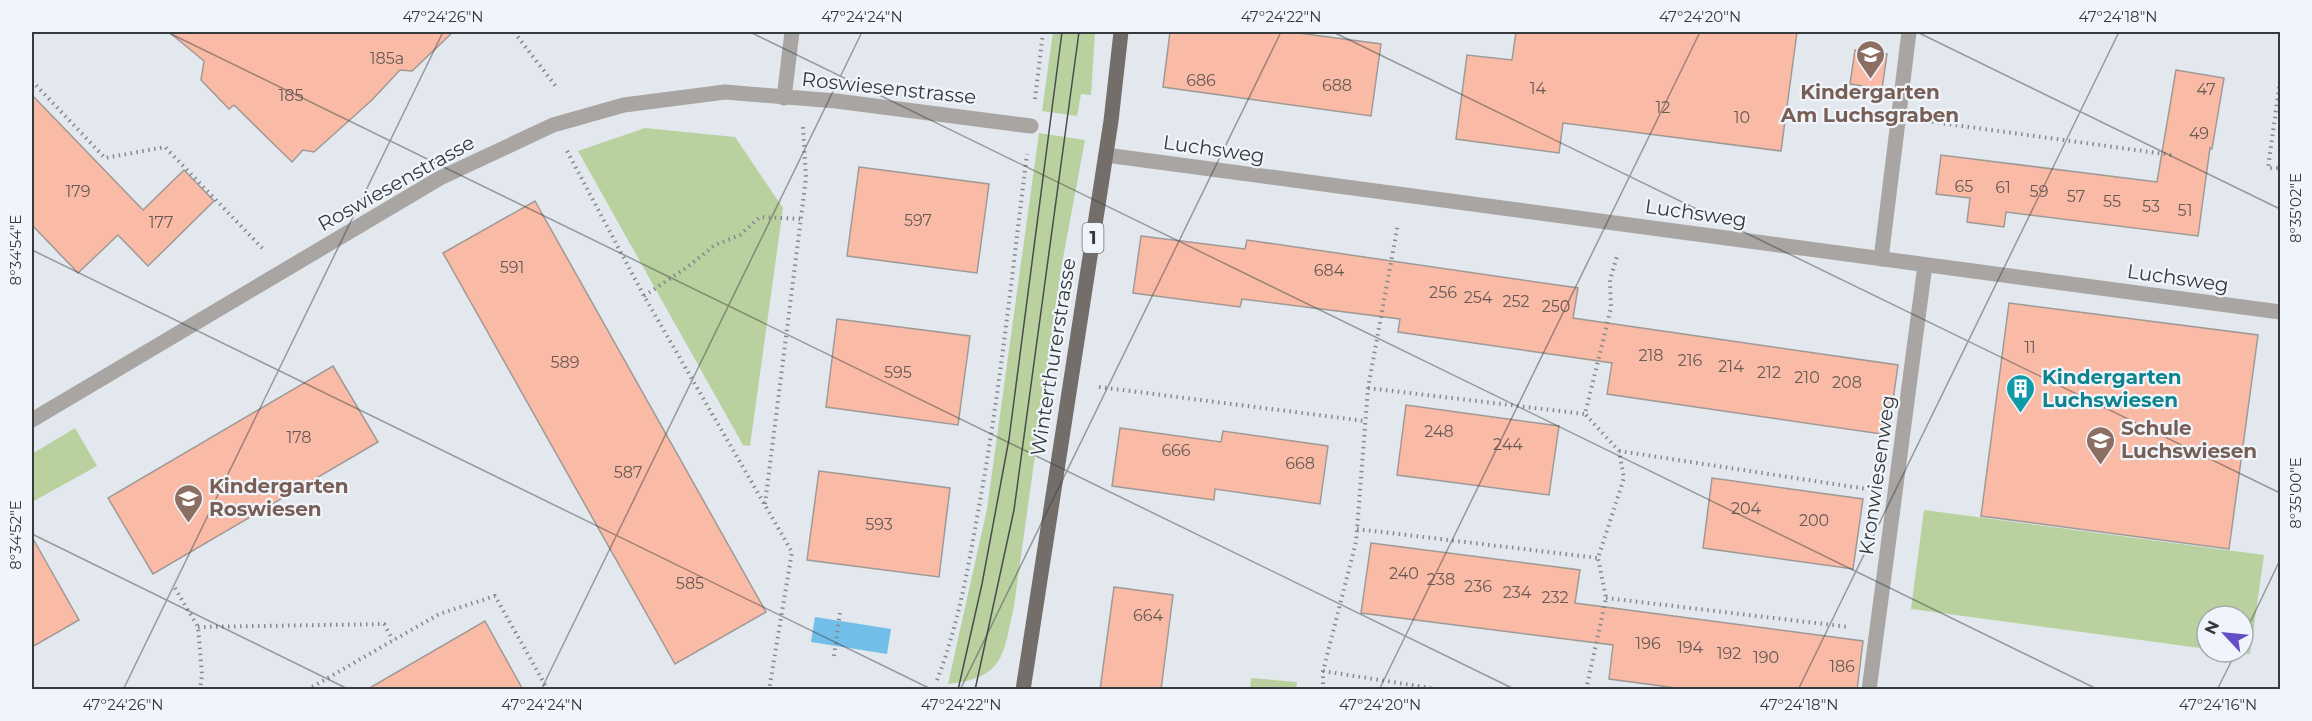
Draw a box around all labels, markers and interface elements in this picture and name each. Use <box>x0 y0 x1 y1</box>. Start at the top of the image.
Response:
text: 47°24'26"N <box>402 7 484 26</box>
text: 47°24'24"N <box>821 7 903 26</box>
text: 47°24'22"N <box>1241 7 1321 26</box>
text: 47°24'20"N <box>1659 7 1741 26</box>
text: 47°24'18"N <box>2079 7 2158 26</box>
school or university icon: Kindergarten Am Luchsgraben <box>1854 38 1886 80</box>
house number: 185a <box>370 49 404 68</box>
street label: Roswiesenstrasse <box>800 67 978 109</box>
house number: 686 <box>1186 71 1216 90</box>
house number: 688 <box>1322 76 1352 95</box>
house number: 14 <box>1530 79 1547 98</box>
place label: Kindergarten Am Luchsgraben <box>1780 80 1959 127</box>
house number: 47 <box>2196 80 2216 99</box>
house number: 185 <box>278 86 304 105</box>
house number: 12 <box>1656 98 1670 117</box>
house number: 10 <box>1734 108 1750 127</box>
house number: 49 <box>2189 124 2209 143</box>
street label: Roswiesenstrasse <box>313 130 479 236</box>
street label: Luchsweg <box>1162 130 1266 168</box>
text: 8°35'02"E <box>2286 173 2305 243</box>
house number: 65 <box>1955 177 1973 196</box>
house number: 61 <box>1995 178 2011 197</box>
house number: 179 <box>66 182 90 201</box>
house number: 59 <box>2030 182 2048 201</box>
house number: 57 <box>2067 187 2085 206</box>
house number: 55 <box>2103 192 2121 211</box>
street label: Luchsweg <box>1644 194 1748 232</box>
house number: 53 <box>2142 197 2160 216</box>
house number: 51 <box>2178 201 2192 220</box>
house number: 597 <box>904 211 932 230</box>
house number: 177 <box>149 213 173 232</box>
text: 8°34'54"E <box>6 215 25 285</box>
road number: 1 <box>1082 223 1104 253</box>
street label: Winterthurerstrasse <box>1025 256 1081 458</box>
house number: 591 <box>500 258 524 277</box>
street label: Luchsweg <box>2126 259 2230 297</box>
house number: 684 <box>1314 261 1345 280</box>
house number: 256 <box>1429 283 1457 302</box>
house number: 254 <box>1464 288 1493 307</box>
house number: 252 <box>1502 292 1530 311</box>
house number: 250 <box>1542 297 1570 316</box>
house number: 11 <box>2024 338 2036 357</box>
house number: 218 <box>1638 346 1664 365</box>
house number: 216 <box>1678 351 1703 370</box>
house number: 589 <box>550 353 580 372</box>
house number: 214 <box>1718 357 1744 376</box>
house number: 595 <box>884 363 912 382</box>
house number: 212 <box>1757 363 1781 382</box>
place label: Kindergarten Luchswiesen <box>2042 365 2182 412</box>
house number: 210 <box>1794 368 1820 387</box>
building icon: Kindergarten Luchswiesen <box>2005 372 2037 414</box>
house number: 208 <box>1832 373 1862 392</box>
street label: Kronwiesenweg <box>1854 394 1900 556</box>
place label: Schule Luchswiesen <box>2121 416 2257 463</box>
house number: 248 <box>1424 422 1454 441</box>
school or university icon: Schule Luchswiesen <box>2084 424 2116 466</box>
house number: 178 <box>286 428 312 447</box>
house number: 244 <box>1493 435 1523 454</box>
house number: 666 <box>1161 441 1191 460</box>
house number: 668 <box>1285 454 1315 473</box>
text: 8°35'00"E <box>2286 457 2305 529</box>
house number: 587 <box>614 463 642 482</box>
place label: Kindergarten Roswiesen <box>209 474 349 521</box>
school or university icon: Kindergarten Roswiesen <box>172 482 204 524</box>
house number: 204 <box>1731 499 1762 518</box>
text: 8°34'52"E <box>6 500 25 570</box>
house number: 200 <box>1799 511 1829 530</box>
house number: 593 <box>865 515 893 534</box>
house number: 240 <box>1389 564 1419 583</box>
house number: 238 <box>1427 570 1455 589</box>
house number: 585 <box>676 574 704 593</box>
house number: 236 <box>1464 577 1492 596</box>
house number: 234 <box>1503 583 1532 602</box>
house number: 232 <box>1541 588 1569 607</box>
north arrow <box>2195 604 2255 664</box>
house number: 664 <box>1133 606 1163 625</box>
text: N <box>2201 618 2223 638</box>
house number: 196 <box>1635 634 1661 653</box>
house number: 194 <box>1677 638 1703 657</box>
house number: 192 <box>1717 644 1741 663</box>
house number: 190 <box>1753 648 1779 667</box>
house number: 186 <box>1829 657 1855 676</box>
text: 47°24'26"N <box>82 695 164 714</box>
text: 47°24'24"N <box>501 695 583 714</box>
text: 47°24'22"N <box>921 695 1001 714</box>
text: 47°24'20"N <box>1339 695 1421 714</box>
text: 47°24'18"N <box>1760 695 1839 714</box>
text: 47°24'16"N <box>2179 695 2257 714</box>

